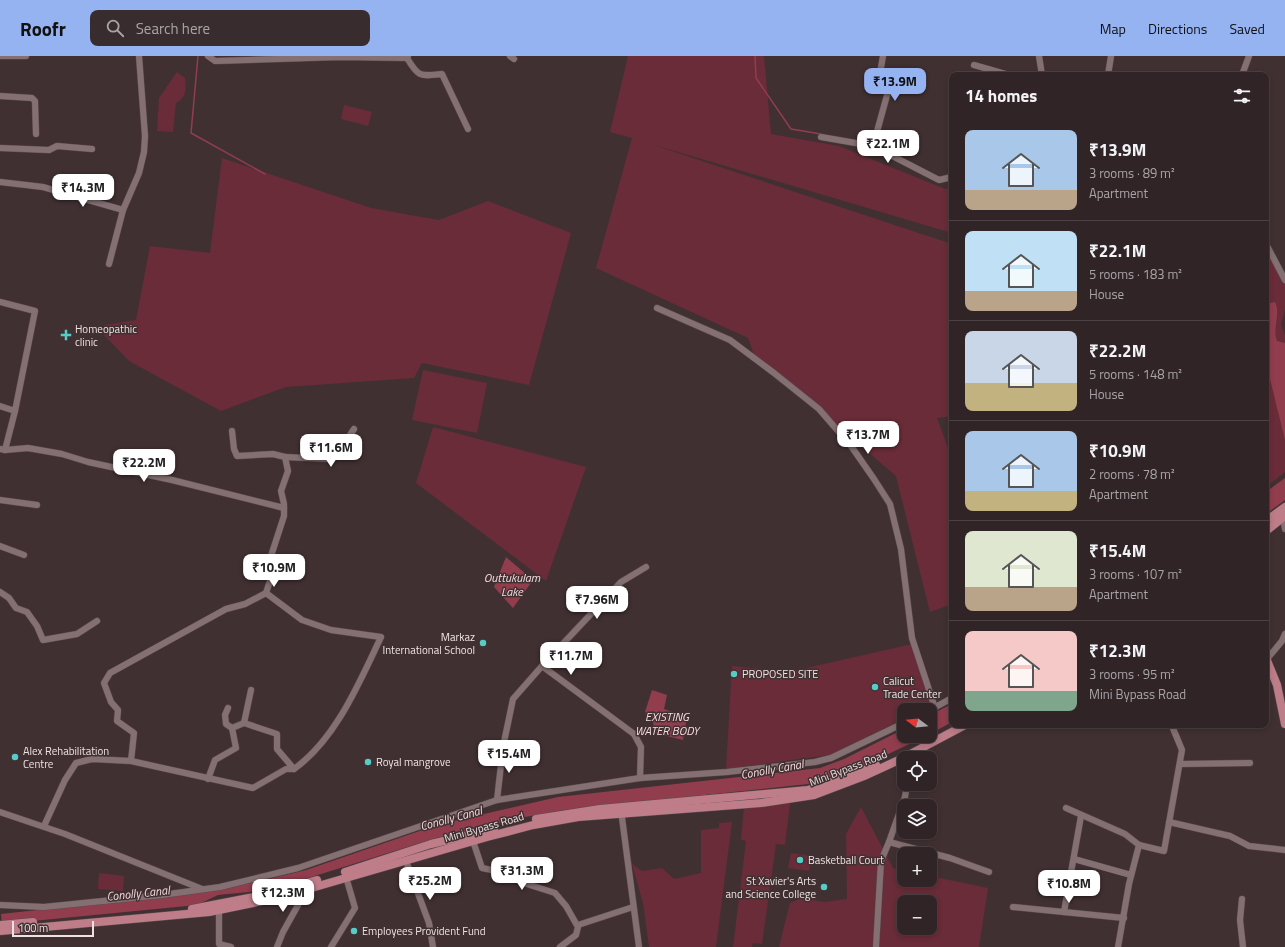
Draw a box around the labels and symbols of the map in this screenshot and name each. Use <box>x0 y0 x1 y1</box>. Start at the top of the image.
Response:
pin: ₹13.9M <box>862 68 928 102</box>
pin: ₹22.1M <box>855 130 921 164</box>
pin: ₹14.3M <box>50 174 116 208</box>
place label: Homeopathic clinic <box>75 321 137 350</box>
marker: Homeopathic clinic <box>60 329 72 341</box>
pin: ₹13.7M <box>835 421 901 455</box>
pin: ₹11.6M <box>298 434 364 468</box>
pin: ₹22.2M <box>111 449 177 483</box>
pin: ₹10.9M <box>241 554 307 588</box>
water label: Outtukulam Lake <box>484 568 541 601</box>
pin: ₹7.96M <box>564 586 630 620</box>
place label: Markaz International School <box>383 629 475 658</box>
marker: Markaz International School <box>478 638 488 648</box>
pin: ₹11.7M <box>538 642 604 676</box>
place label: PROPOSED SITE <box>742 666 818 682</box>
marker: PROPOSED SITE <box>729 669 739 679</box>
place label: Calicut Trade Center <box>883 673 942 702</box>
marker: Calicut Trade Center <box>870 682 880 692</box>
north arrow <box>897 703 937 743</box>
water label: EXISTING WATER BODY <box>635 707 701 740</box>
pin: ₹15.4M <box>476 740 542 774</box>
place label: Alex Rehabilitation Centre <box>23 743 109 772</box>
street label: Mini Bypass Road <box>807 746 889 790</box>
marker: Alex Rehabilitation Centre <box>10 752 20 762</box>
place label: Royal mangrove <box>376 754 451 770</box>
water label: Conolly Canal <box>739 754 806 784</box>
marker: Royal mangrove <box>363 757 373 767</box>
water label: Conolly Canal <box>418 800 485 835</box>
street label: Mini Bypass Road <box>442 808 526 846</box>
place label: Basketball Court <box>808 852 884 868</box>
marker: Basketball Court <box>795 855 805 865</box>
pin: ₹31.3M <box>489 857 555 891</box>
pin: ₹25.2M <box>397 867 463 901</box>
pin: ₹10.8M <box>1036 870 1102 904</box>
place label: St Xavier's Arts and Science College <box>725 873 816 902</box>
pin: ₹12.3M <box>250 879 316 913</box>
water label: Conolly Canal <box>105 880 172 906</box>
marker: St Xavier's Arts and Science College <box>819 882 829 892</box>
scale bar <box>12 919 94 938</box>
place label: Employees Provident Fund <box>362 923 486 939</box>
marker: Employees Provident Fund <box>349 926 359 936</box>

